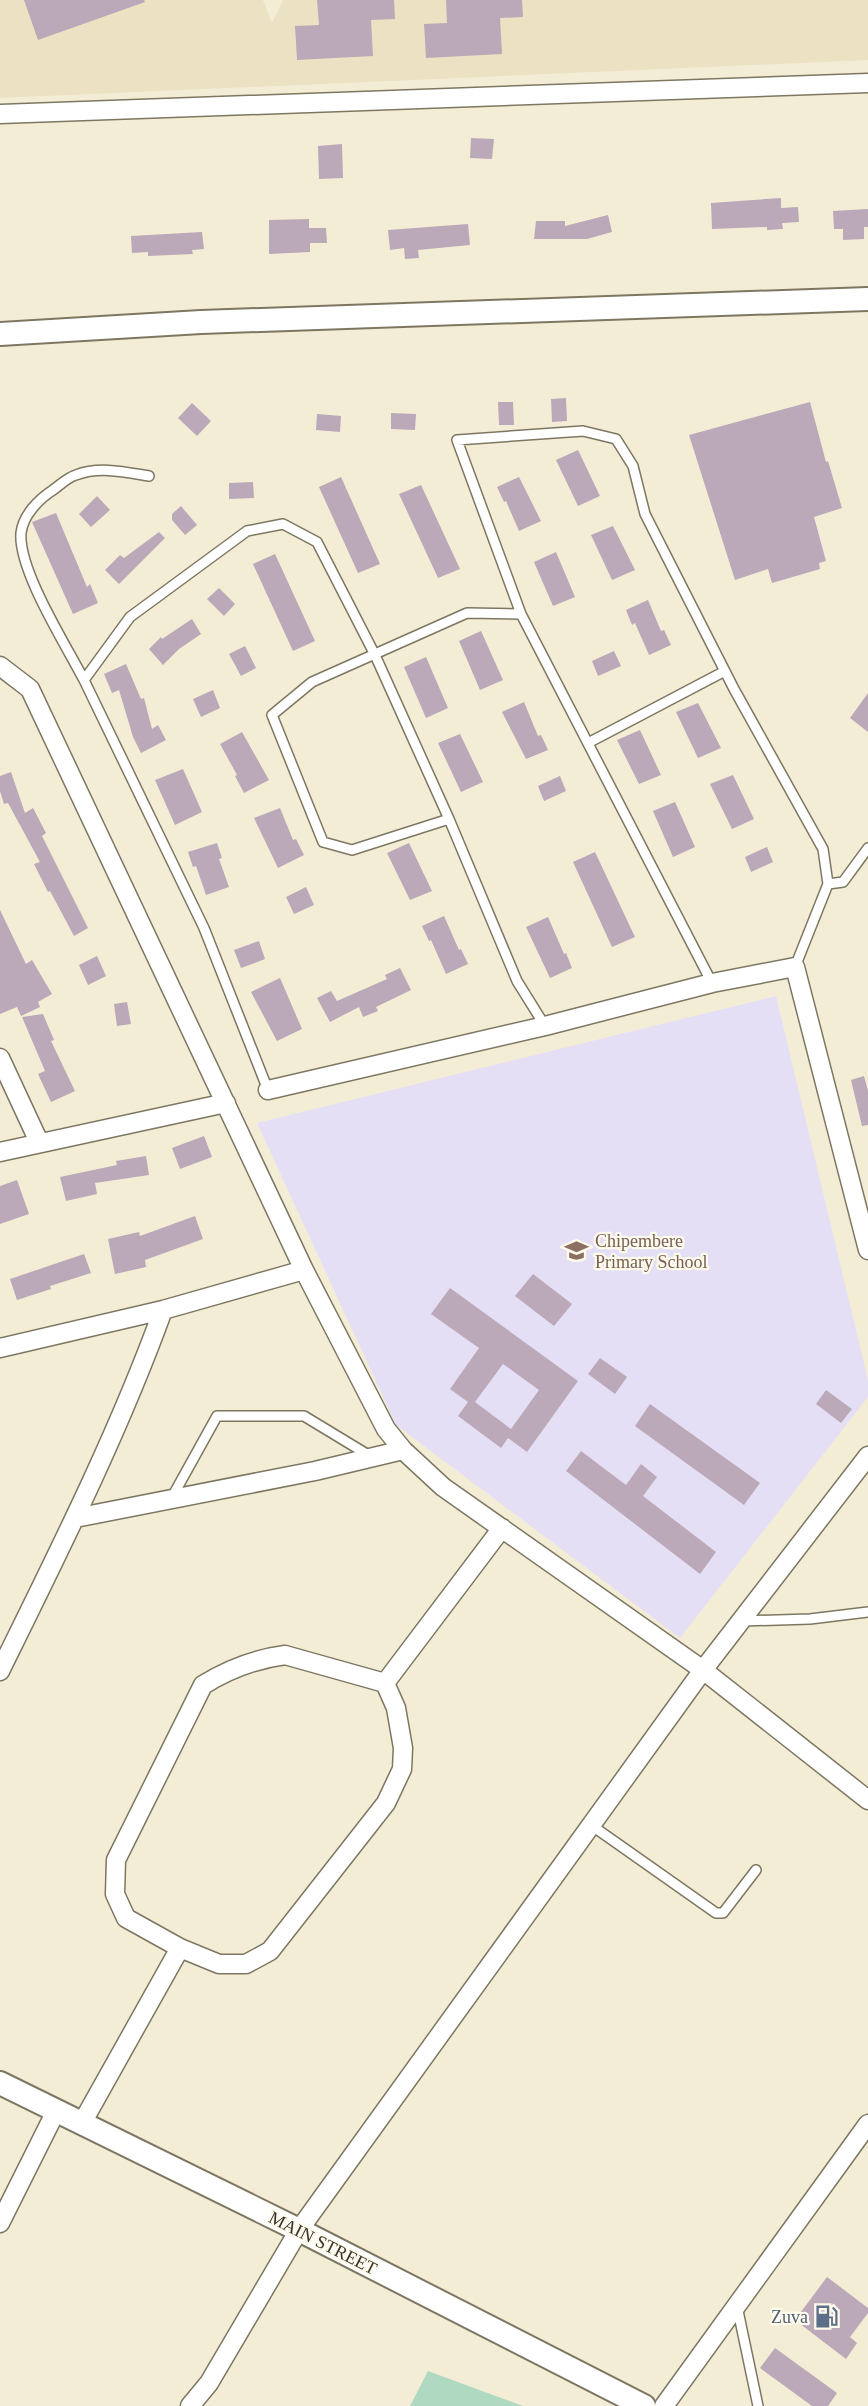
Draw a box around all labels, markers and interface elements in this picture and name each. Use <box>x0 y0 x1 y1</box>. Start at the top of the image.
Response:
place label: Chipembere Primary School <box>595 1231 708 1272</box>
school or university icon: Chipembere Primary School <box>564 1238 590 1264</box>
street label: MAIN STREET <box>266 2207 380 2279</box>
fuel station icon: Zuva <box>813 2304 839 2330</box>
place label: Zuva <box>771 2307 808 2327</box>

